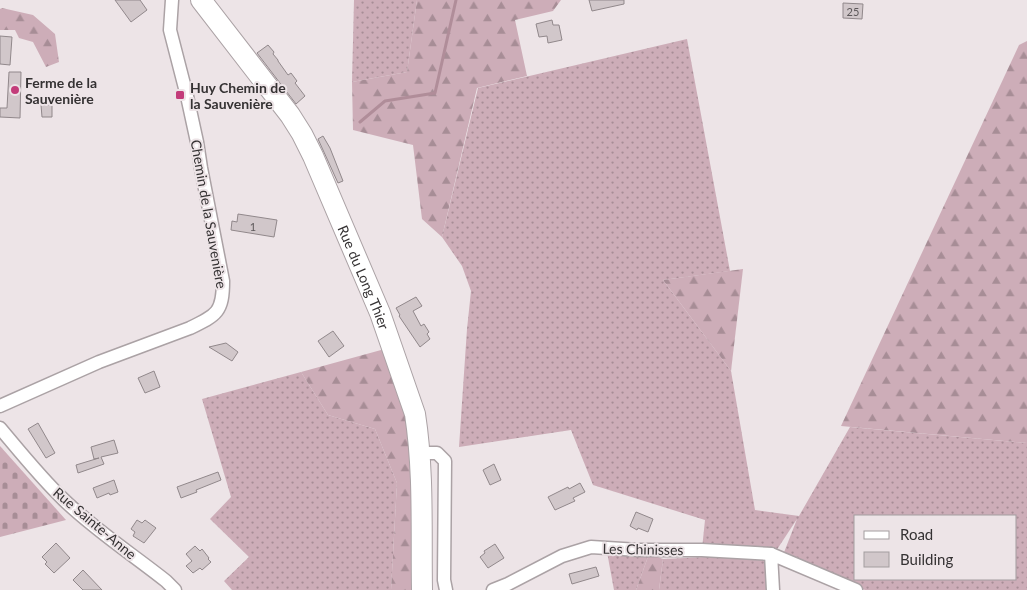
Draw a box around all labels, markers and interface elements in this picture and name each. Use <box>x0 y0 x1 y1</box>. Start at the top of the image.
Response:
house number: 25 <box>847 5 859 18</box>
place label: Ferme de la Sauvenière <box>25 74 97 107</box>
place label: Huy Chemin de la Sauvenière <box>190 79 286 112</box>
marker: Ferme de la Sauvenière <box>9 84 21 96</box>
marker: Huy Chemin de la Sauvenière <box>174 89 186 101</box>
street label: Chemin de la Sauvenière <box>188 138 230 290</box>
house number: 1 <box>250 220 256 233</box>
street label: Rue du Long Thier <box>335 222 393 331</box>
street label: Rue Sainte-Anne <box>50 483 140 563</box>
legend <box>854 515 1017 580</box>
text: Road <box>900 525 933 543</box>
street label: Les Chinisses <box>602 540 684 558</box>
text: Building <box>900 550 953 568</box>

